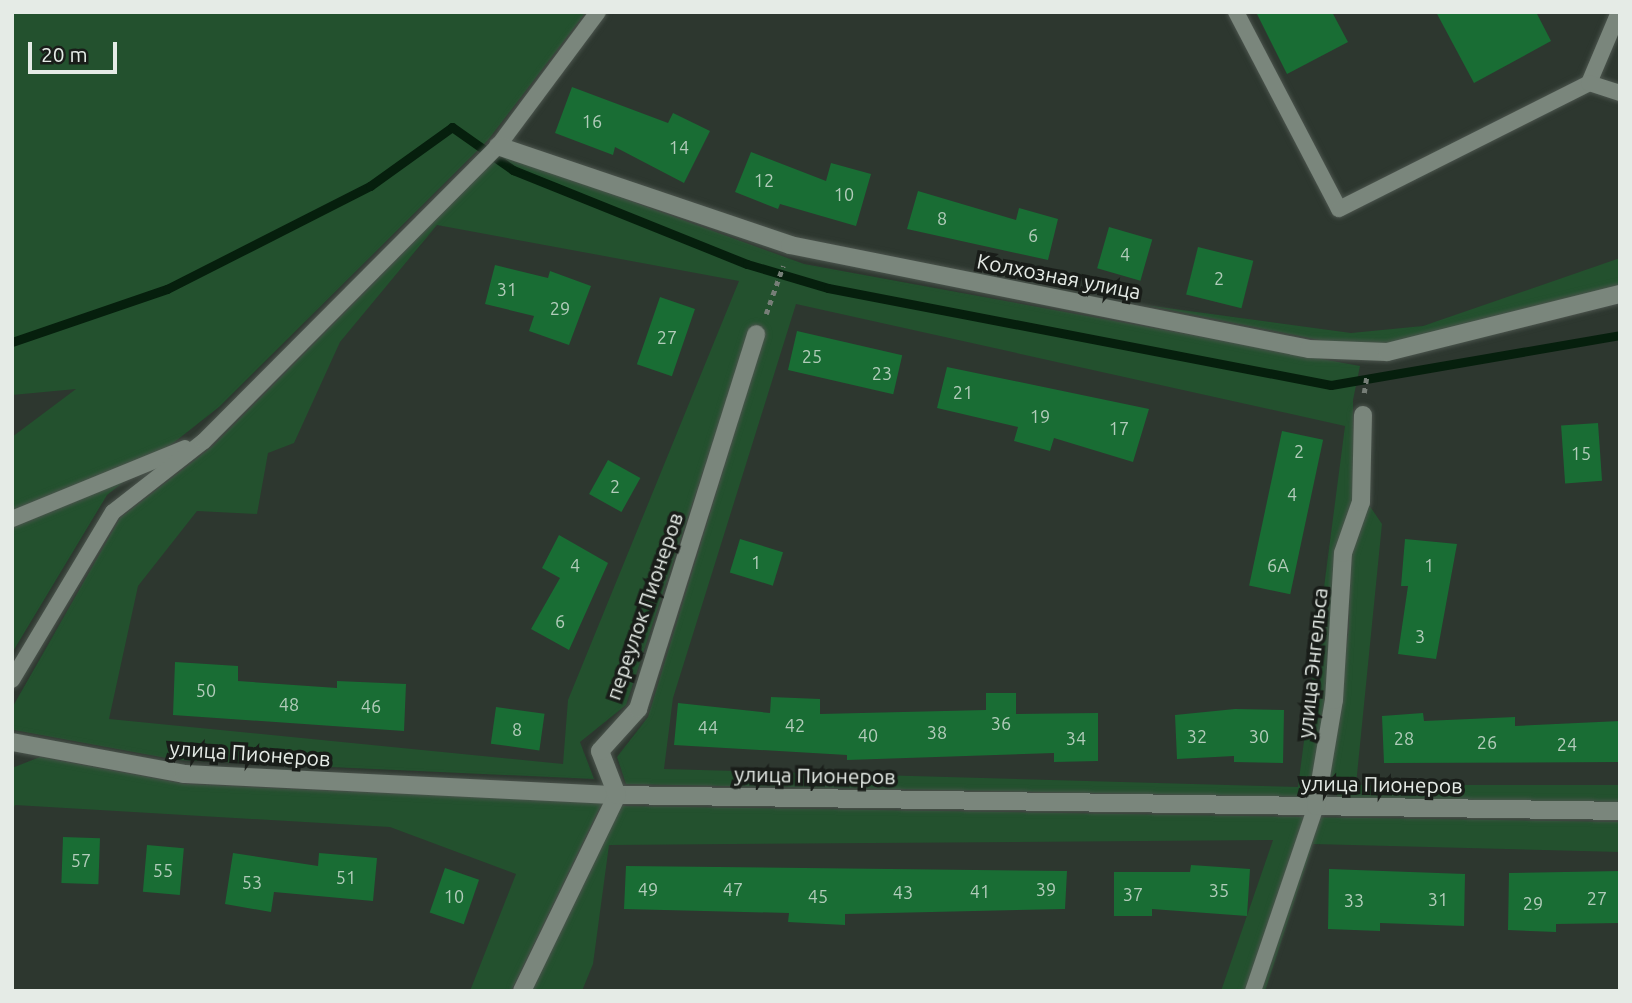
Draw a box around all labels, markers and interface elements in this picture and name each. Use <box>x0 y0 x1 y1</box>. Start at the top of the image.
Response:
scale bar <box>32 28 121 72</box>
text: 20 m <box>41 42 88 66</box>
house number: 16 <box>582 110 602 132</box>
house number: 14 <box>669 136 689 158</box>
house number: 12 <box>754 169 774 191</box>
house number: 10 <box>834 183 854 205</box>
house number: 8 <box>937 207 947 229</box>
house number: 6 <box>1028 224 1038 246</box>
house number: 4 <box>1120 243 1130 265</box>
street label: Колхозная улица <box>975 248 1143 304</box>
house number: 2 <box>1214 267 1224 289</box>
house number: 31 <box>497 278 517 300</box>
house number: 29 <box>550 297 570 319</box>
house number: 27 <box>657 326 677 348</box>
house number: 25 <box>802 345 822 367</box>
house number: 23 <box>872 362 892 384</box>
house number: 21 <box>953 381 973 403</box>
house number: 19 <box>1030 405 1050 427</box>
house number: 17 <box>1109 417 1129 439</box>
house number: 2 <box>1294 440 1304 462</box>
house number: 15 <box>1571 442 1591 464</box>
house number: 2 <box>610 475 620 497</box>
house number: 4 <box>1287 483 1297 505</box>
street label: переулок Пионеров <box>600 509 688 703</box>
house number: 1 <box>751 551 761 573</box>
house number: 4 <box>570 554 580 576</box>
house number: 6А <box>1267 554 1289 576</box>
house number: 1 <box>1424 554 1434 576</box>
street label: улица Энгельса <box>1292 586 1332 740</box>
house number: 6 <box>555 610 565 632</box>
house number: 3 <box>1415 625 1425 647</box>
house number: 50 <box>196 679 216 701</box>
house number: 48 <box>279 693 299 715</box>
house number: 46 <box>361 695 381 717</box>
house number: 36 <box>991 712 1011 734</box>
house number: 42 <box>785 714 805 736</box>
house number: 44 <box>698 716 718 738</box>
house number: 8 <box>512 718 522 740</box>
house number: 38 <box>927 721 947 743</box>
house number: 40 <box>858 724 878 746</box>
house number: 32 <box>1187 725 1207 747</box>
house number: 30 <box>1249 725 1269 747</box>
house number: 34 <box>1066 727 1086 749</box>
house number: 28 <box>1394 727 1414 749</box>
house number: 26 <box>1477 731 1497 753</box>
house number: 24 <box>1557 733 1577 755</box>
street label: улица Пионеров <box>169 735 331 771</box>
street label: улица Пионеров <box>734 761 896 789</box>
street label: улица Пионеров <box>1301 770 1463 798</box>
house number: 57 <box>71 849 91 871</box>
house number: 55 <box>153 859 173 881</box>
house number: 51 <box>336 866 356 888</box>
house number: 53 <box>242 871 262 893</box>
house number: 49 <box>638 878 658 900</box>
house number: 47 <box>723 878 743 900</box>
house number: 39 <box>1036 878 1056 900</box>
house number: 35 <box>1209 879 1229 901</box>
house number: 41 <box>970 880 990 902</box>
house number: 43 <box>893 881 913 903</box>
house number: 37 <box>1123 883 1143 905</box>
house number: 10 <box>444 885 464 907</box>
house number: 45 <box>808 885 828 907</box>
house number: 27 <box>1587 887 1607 909</box>
house number: 31 <box>1428 888 1448 910</box>
house number: 33 <box>1344 889 1364 911</box>
house number: 29 <box>1523 892 1543 914</box>

